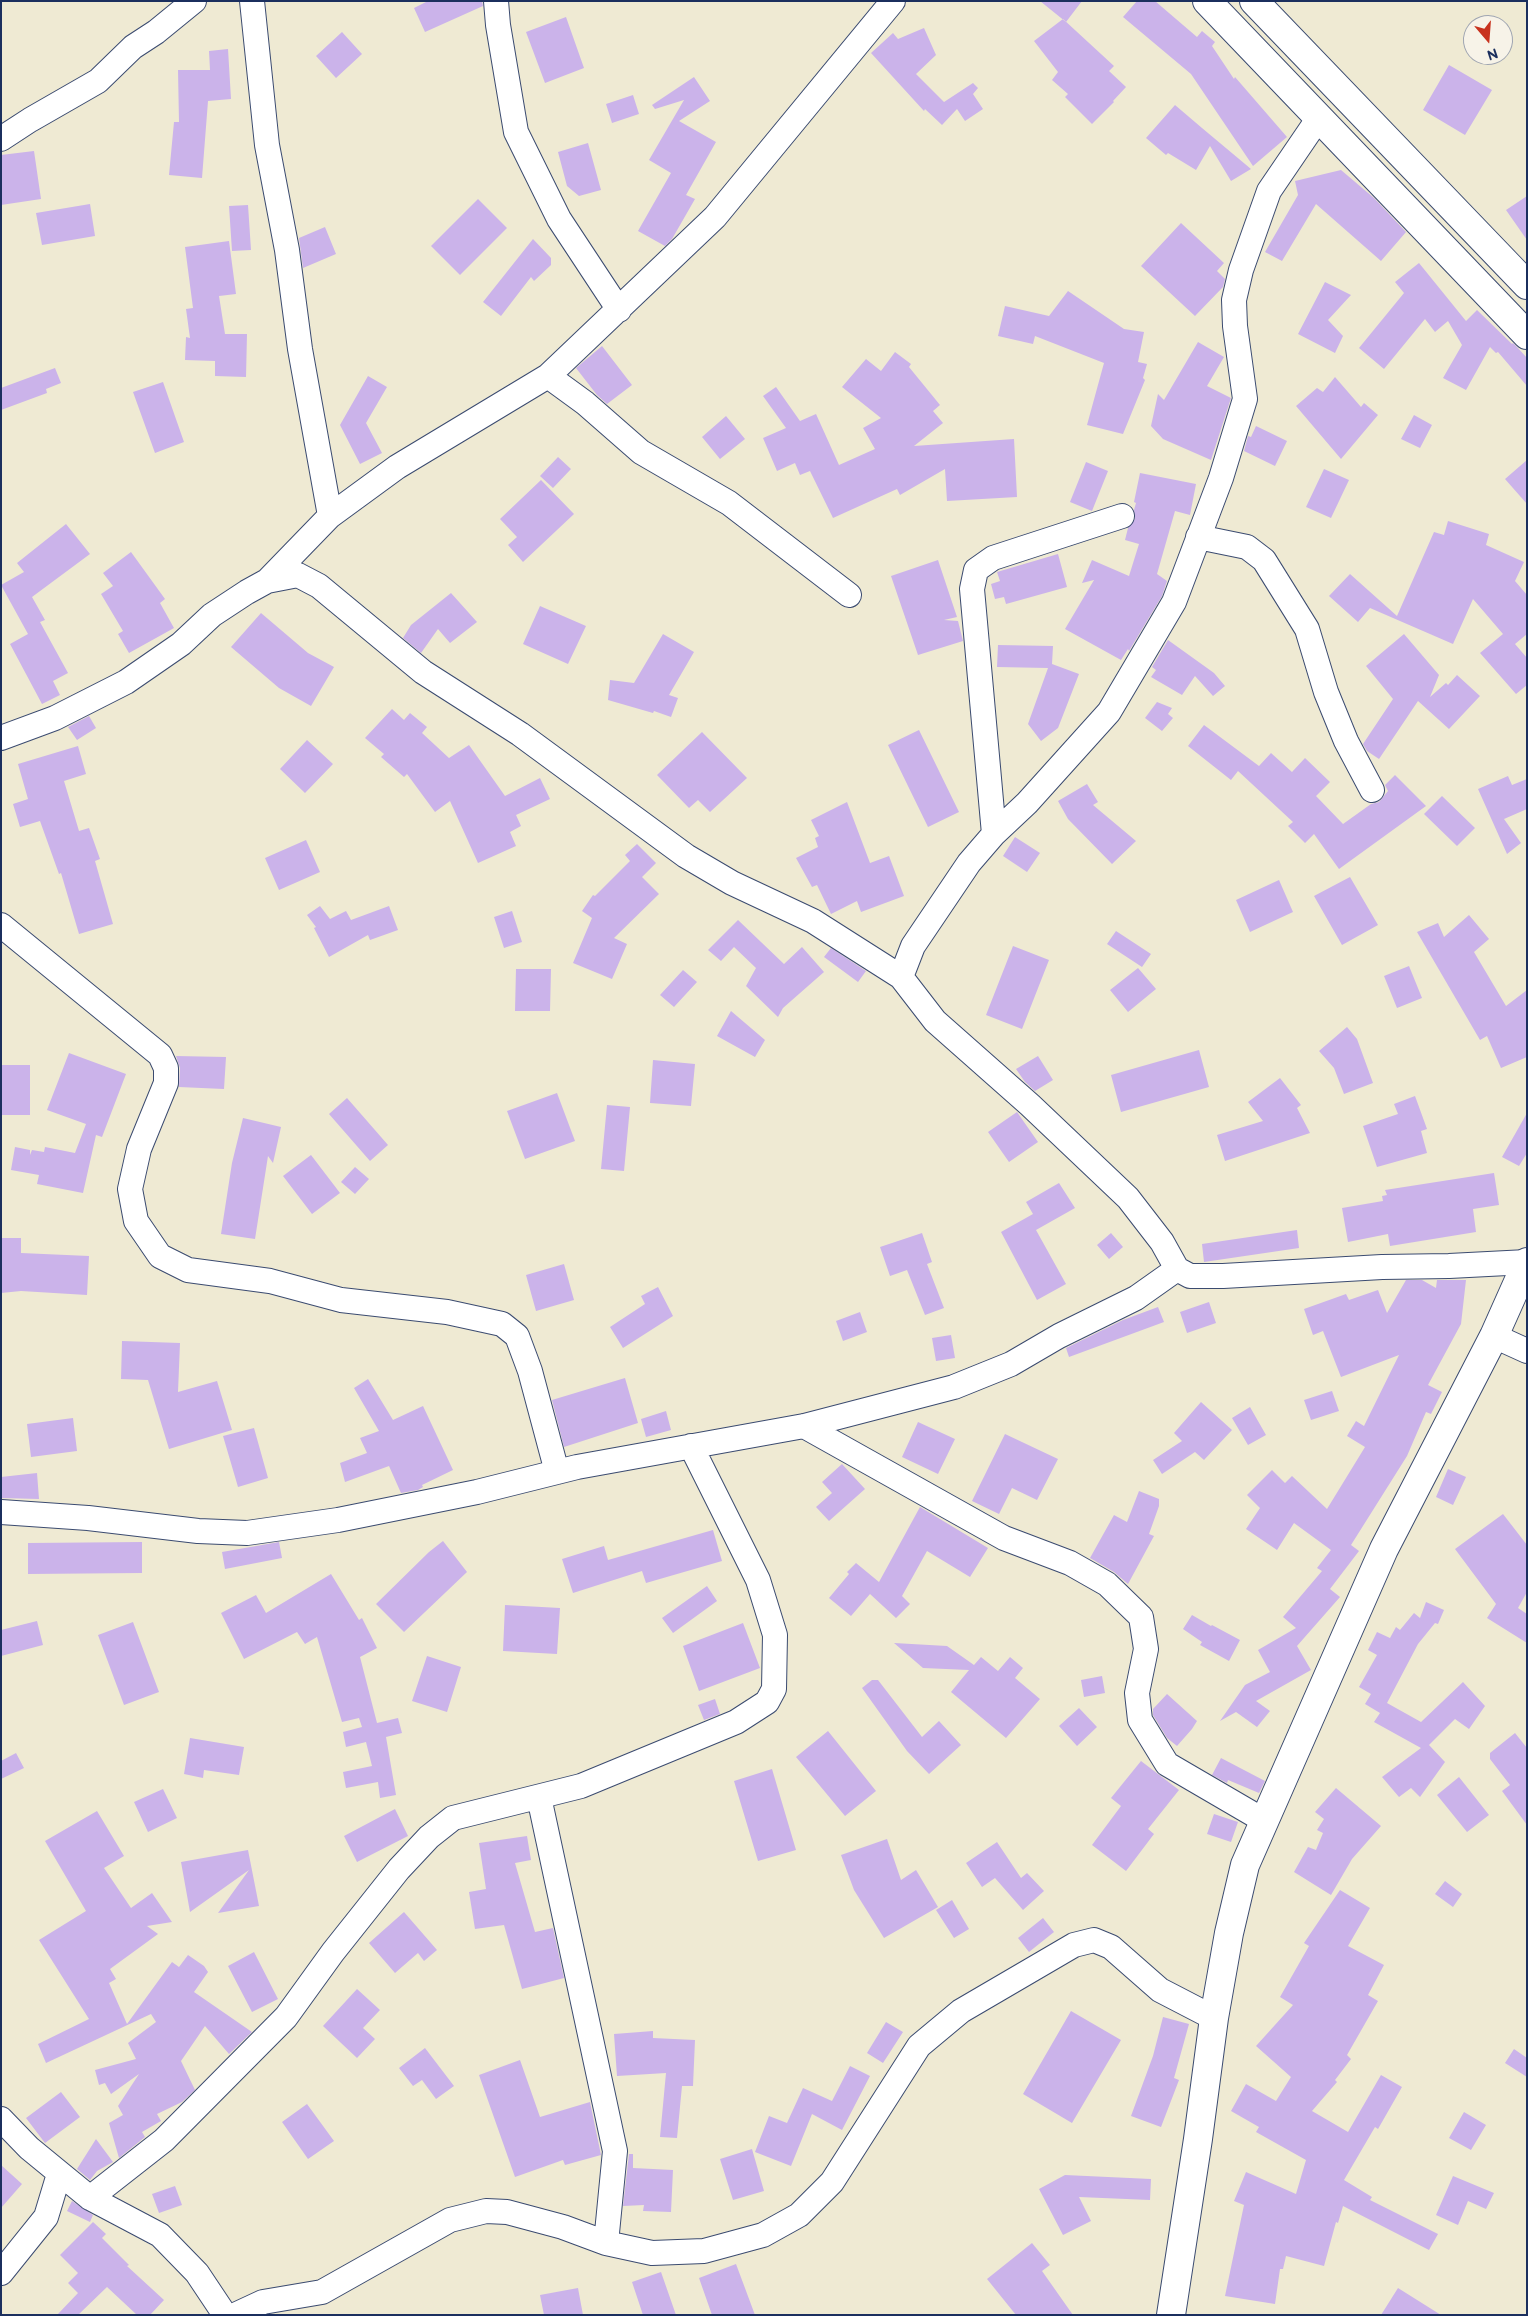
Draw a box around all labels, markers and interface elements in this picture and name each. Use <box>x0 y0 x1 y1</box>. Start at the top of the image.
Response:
north arrow <box>1463 15 1513 65</box>
text: N <box>1485 44 1500 63</box>

